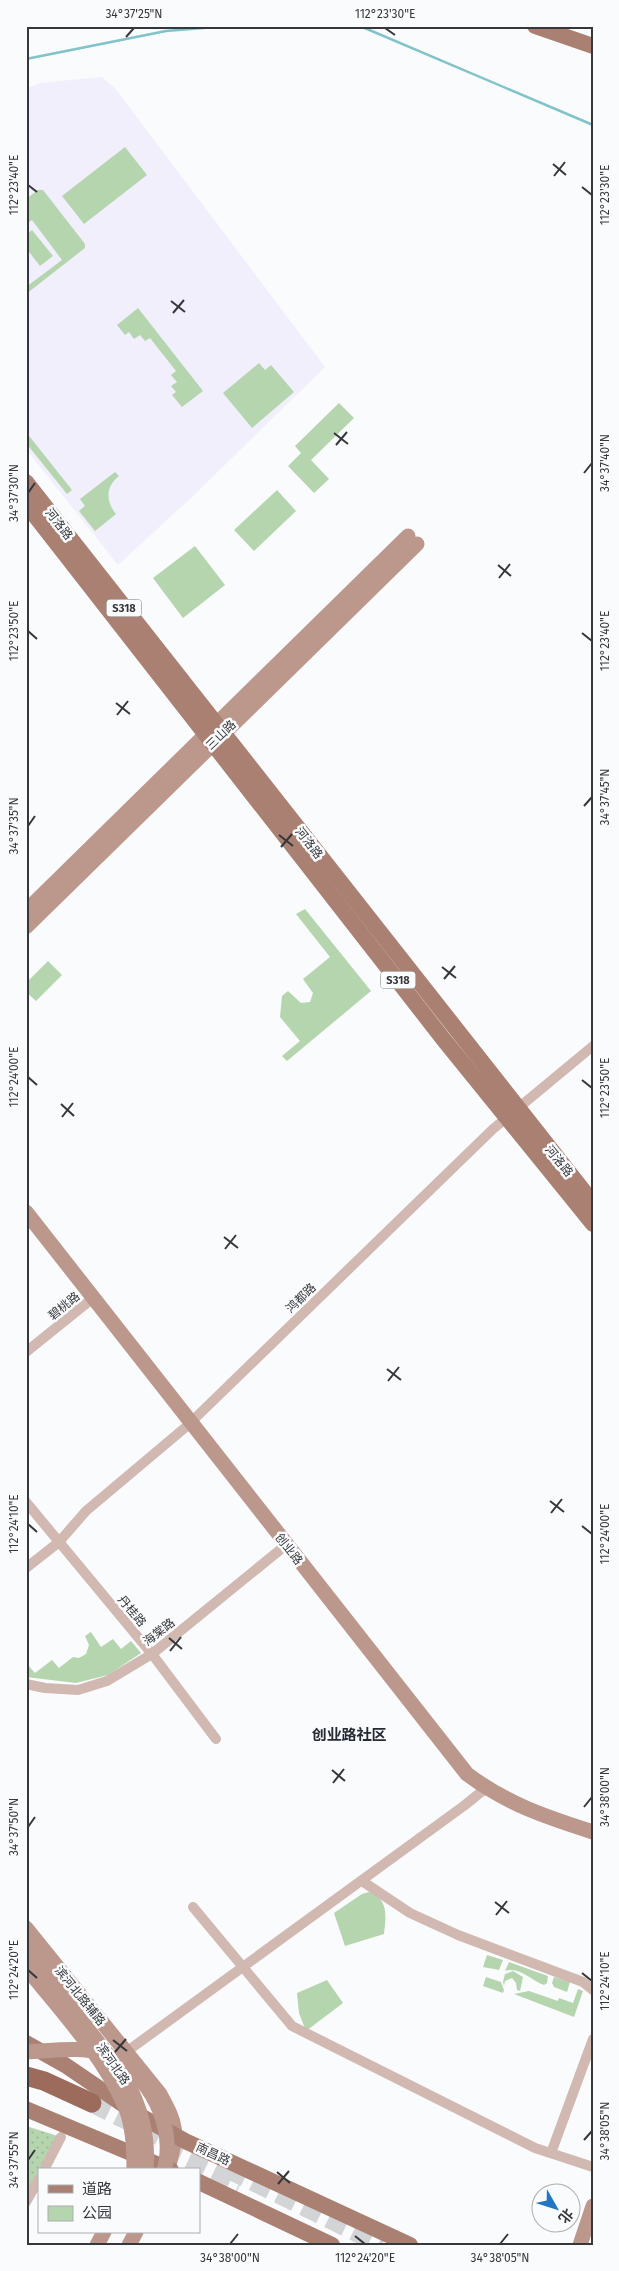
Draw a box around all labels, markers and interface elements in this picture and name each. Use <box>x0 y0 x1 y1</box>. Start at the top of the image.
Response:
text: 34°37'25"N <box>105 7 163 21</box>
text: 112°23'30"E <box>355 7 415 21</box>
text: 112°23'40"E <box>7 155 21 215</box>
text: 112°23'30"E <box>598 165 612 225</box>
text: 34°37'40"N <box>598 434 612 492</box>
text: 34°37'30"N <box>7 464 21 522</box>
street label: 河洛路 <box>42 506 76 542</box>
road number: S318 <box>106 600 142 616</box>
text: 112°23'50"E <box>7 601 21 661</box>
text: 112°23'40"E <box>598 611 612 671</box>
street label: 三山路 <box>203 717 239 753</box>
text: 34°37'45"N <box>598 768 612 826</box>
text: 34°37'35"N <box>7 797 21 855</box>
street label: 河洛路 <box>292 825 326 861</box>
road number: S318 <box>380 972 416 988</box>
text: 112°24'00"E <box>7 1047 21 1107</box>
text: 112°23'50"E <box>598 1058 612 1118</box>
street label: 河洛路 <box>542 1143 576 1179</box>
street label: 鸿都路 <box>283 1280 319 1316</box>
street label: 碧桃路 <box>46 1289 82 1323</box>
text: 112°24'10"E <box>7 1494 21 1554</box>
text: 112°24'00"E <box>598 1504 612 1564</box>
street label: 创业路 <box>272 1531 306 1567</box>
street label: 丹桂路 <box>115 1593 149 1629</box>
street label: 海棠路 <box>141 1615 177 1649</box>
district label: 创业路社区 <box>311 1726 387 1744</box>
text: 34°38'00"N <box>598 1767 612 1827</box>
text: 34°37'50"N <box>7 1798 21 1856</box>
text: 112°24'20"E <box>7 1940 21 2000</box>
text: 112°24'10"E <box>598 1951 612 2011</box>
street label: 滨河北路辅路 <box>52 1964 108 2028</box>
street label: 滨河北路 <box>93 2040 133 2088</box>
text: 34°38'05"N <box>598 2102 612 2160</box>
text: 34°37'55"N <box>7 2131 21 2189</box>
street label: 南昌路 <box>194 2140 232 2168</box>
legend <box>38 2168 200 2234</box>
text: 道路 <box>82 2180 112 2198</box>
north arrow <box>532 2184 582 2234</box>
text: 公园 <box>82 2204 112 2222</box>
text: 北 <box>555 2205 577 2227</box>
text: 34°38'00"N <box>200 2251 260 2265</box>
text: 112°24'20"E <box>335 2251 395 2265</box>
text: 34°38'05"N <box>471 2251 529 2265</box>

